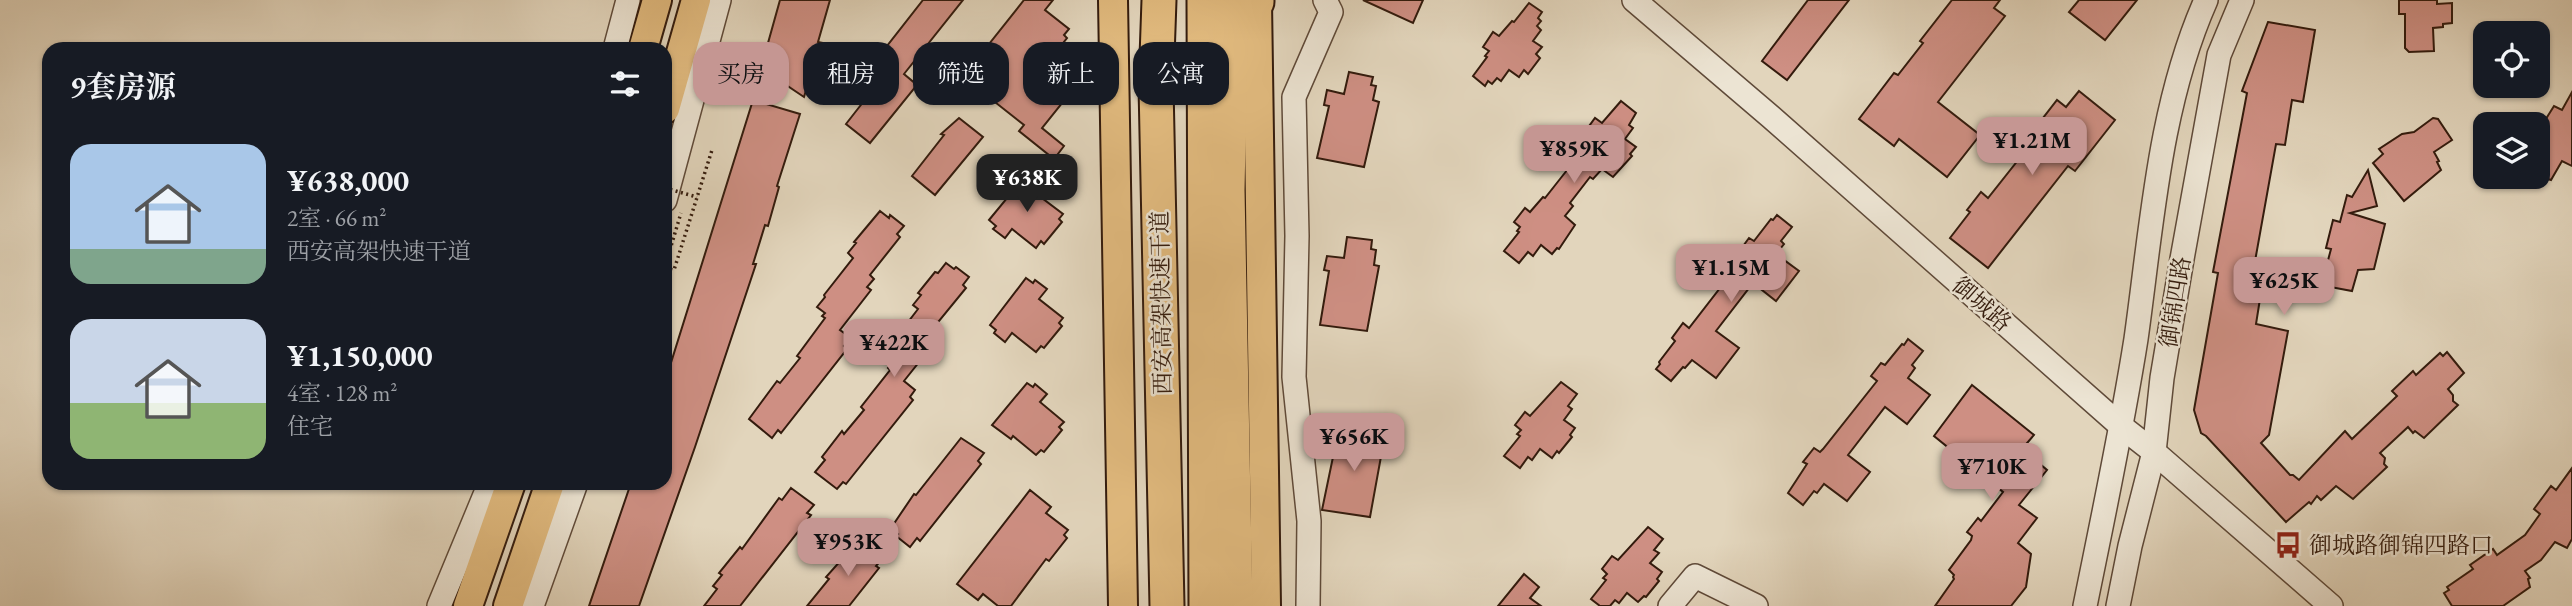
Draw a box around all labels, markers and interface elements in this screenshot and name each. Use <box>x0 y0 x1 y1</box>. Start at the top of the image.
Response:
map controls <box>2473 21 2550 189</box>
button: locate <box>2473 21 2550 98</box>
chip: 买房 <box>693 42 789 105</box>
chip: 租房 <box>803 42 899 105</box>
chip: 筛选 <box>913 42 1009 105</box>
chip: 新上 <box>1023 42 1119 105</box>
chip: 公寓 <box>1133 42 1229 105</box>
icon: filters <box>606 65 644 103</box>
text: 9套房源 <box>70 67 176 106</box>
button: layers <box>2473 112 2550 189</box>
pin: ¥1.21M <box>1975 118 2089 177</box>
pin: ¥859K <box>1525 125 1623 185</box>
text: ¥1.21M <box>1993 125 2071 155</box>
text: ¥859K <box>1539 133 1609 163</box>
pin: ¥638K <box>978 154 1076 214</box>
text: ¥638,000 <box>287 161 409 200</box>
text: ¥638K <box>992 162 1062 192</box>
icon: home <box>126 172 210 256</box>
text: 2室 · 66 m² <box>287 203 386 233</box>
street label: 西安高架快速干道 <box>1144 211 1178 395</box>
text: 西安高架快速干道 <box>287 236 471 266</box>
pin: ¥1.15M <box>1674 244 1788 304</box>
text: ¥1.15M <box>1692 252 1770 282</box>
street label: 御锦四路 <box>2153 254 2197 350</box>
pin: ¥625K <box>2235 258 2333 317</box>
text: ¥625K <box>2249 265 2319 295</box>
street label: 御城路 <box>1946 270 2018 338</box>
pin: ¥422K <box>845 320 943 379</box>
text: ¥422K <box>859 327 929 357</box>
text: ¥1,150,000 <box>287 336 433 375</box>
icon: home <box>126 347 210 431</box>
text: 4室 · 128 m² <box>287 378 397 408</box>
text: 住宅 <box>287 411 333 441</box>
pin: ¥656K <box>1305 414 1403 473</box>
text: ¥656K <box>1319 421 1389 451</box>
pin: ¥710K <box>1943 444 2041 503</box>
text: ¥710K <box>1957 451 2027 481</box>
pin: ¥953K <box>799 518 897 578</box>
text: ¥953K <box>813 526 883 556</box>
bus stop icon: 御城路御锦四路口 <box>2273 530 2303 560</box>
place label: 御城路御锦四路口 <box>2309 530 2493 560</box>

